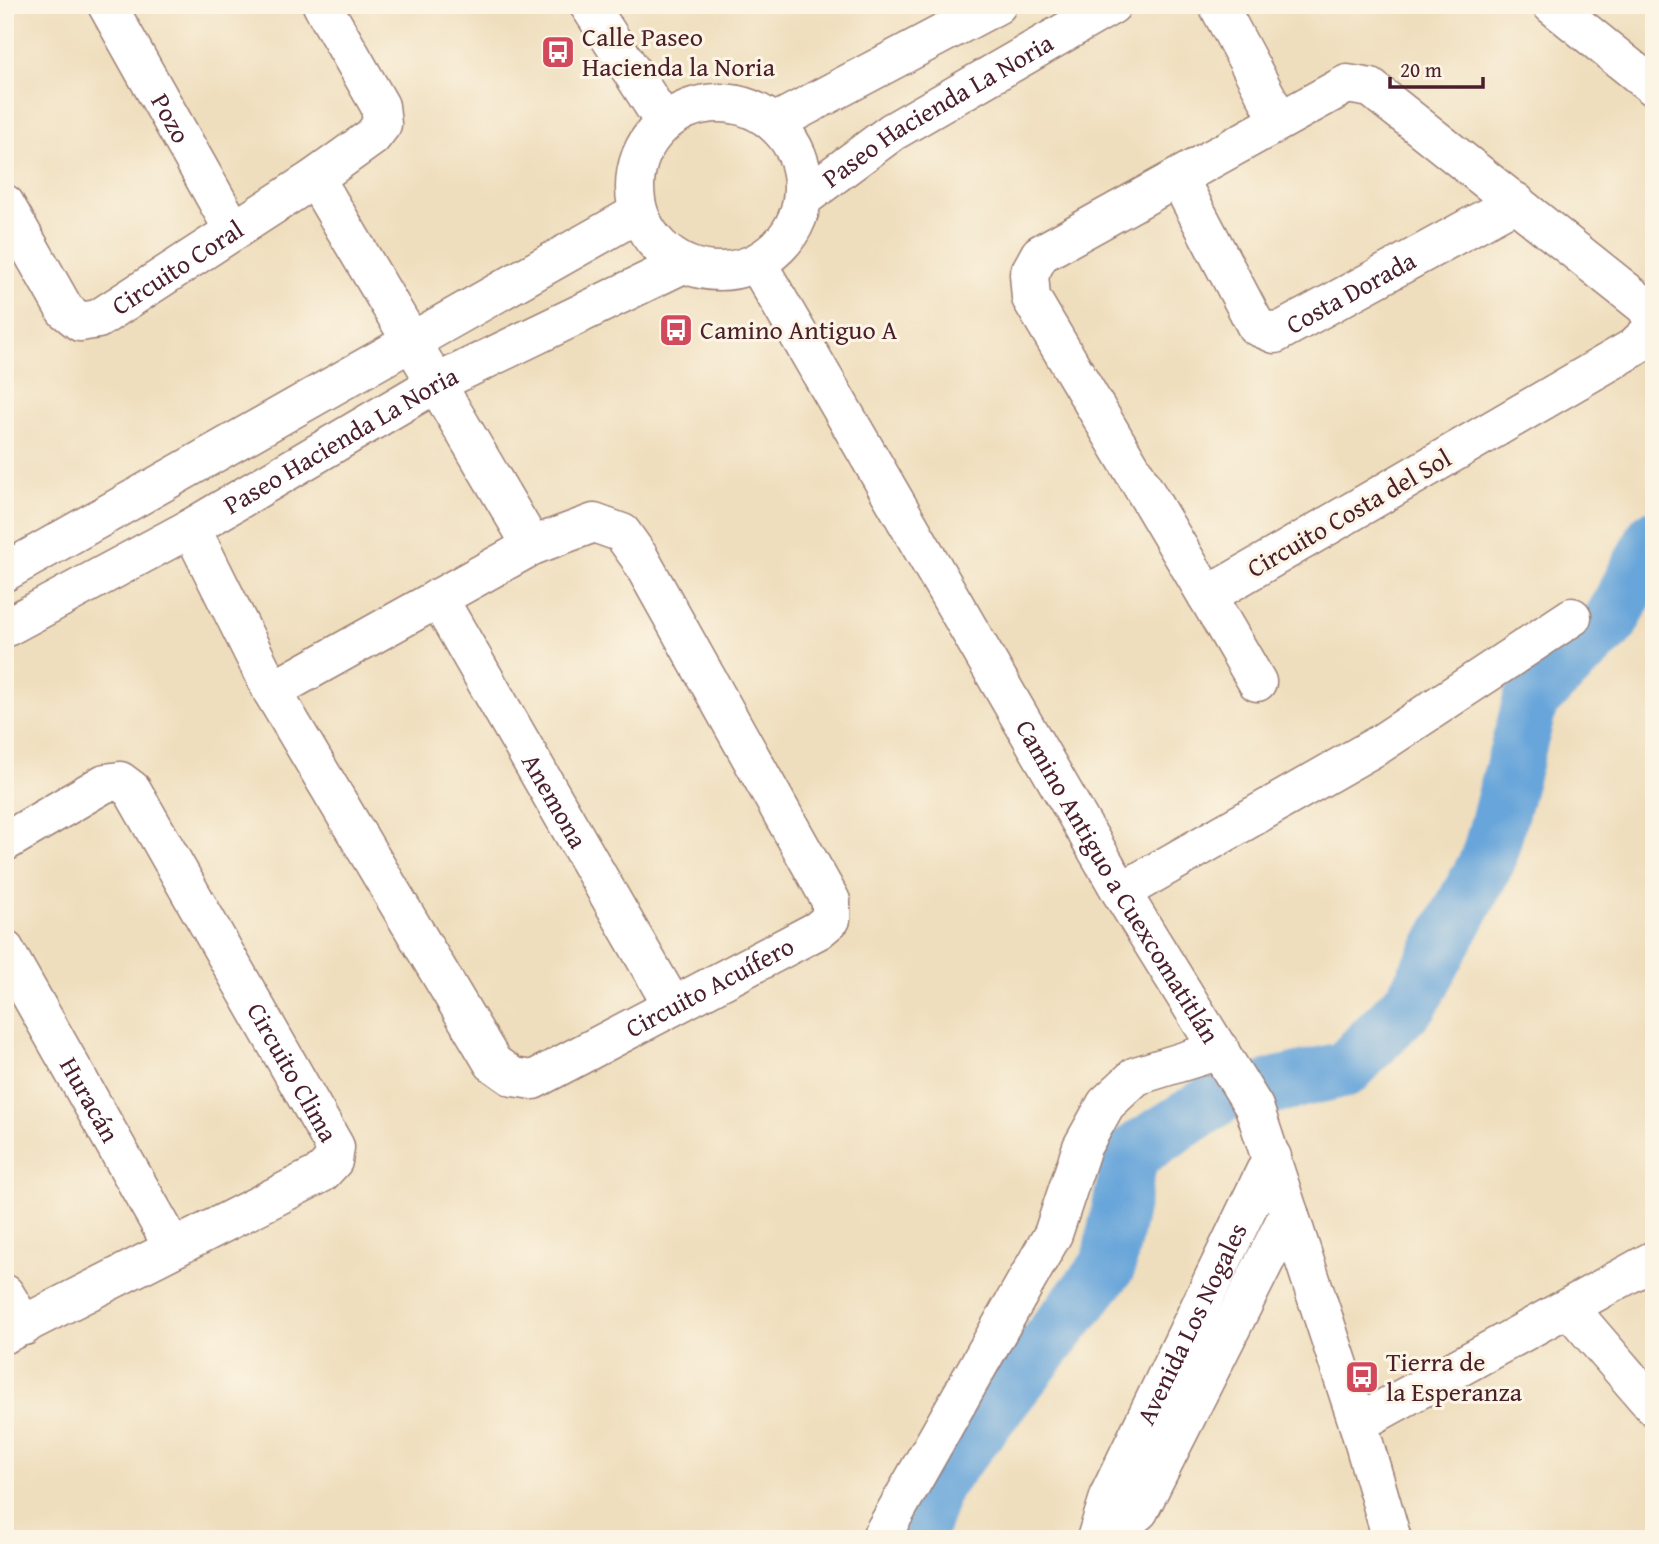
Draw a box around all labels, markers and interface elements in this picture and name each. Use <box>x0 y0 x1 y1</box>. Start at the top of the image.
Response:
place label: Calle Paseo Hacienda la Noria <box>582 17 776 86</box>
street label: Paseo Hacienda La Noria <box>813 23 1061 197</box>
bus stop icon: Calle Paseo Hacienda la Noria <box>539 33 577 71</box>
scale bar <box>1390 46 1482 90</box>
text: 20 m <box>1400 54 1442 85</box>
street label: Pozo <box>141 86 201 150</box>
street label: Circuito Coral <box>103 210 251 324</box>
street label: Costa Dorada <box>1278 240 1423 343</box>
place label: Camino Antiguo A <box>700 310 897 349</box>
bus stop icon: Camino Antiguo A <box>657 311 695 349</box>
street label: Paseo Hacienda La Noria <box>216 355 465 524</box>
street label: Circuito Costa del Sol <box>1239 438 1458 587</box>
street label: Camino Antiguo a Cuexcomatitlán <box>1006 712 1230 1051</box>
street label: Anemona <box>512 746 598 856</box>
street label: Circuito Acuífero <box>618 926 801 1047</box>
street label: Circuito Clima <box>238 995 349 1150</box>
street label: Huracán <box>50 1050 130 1150</box>
street label: Avenida Los Nogales <box>1126 1216 1257 1431</box>
place label: Tierra de la Esperanza <box>1386 1342 1523 1411</box>
bus stop icon: Tierra de la Esperanza <box>1343 1358 1381 1396</box>

